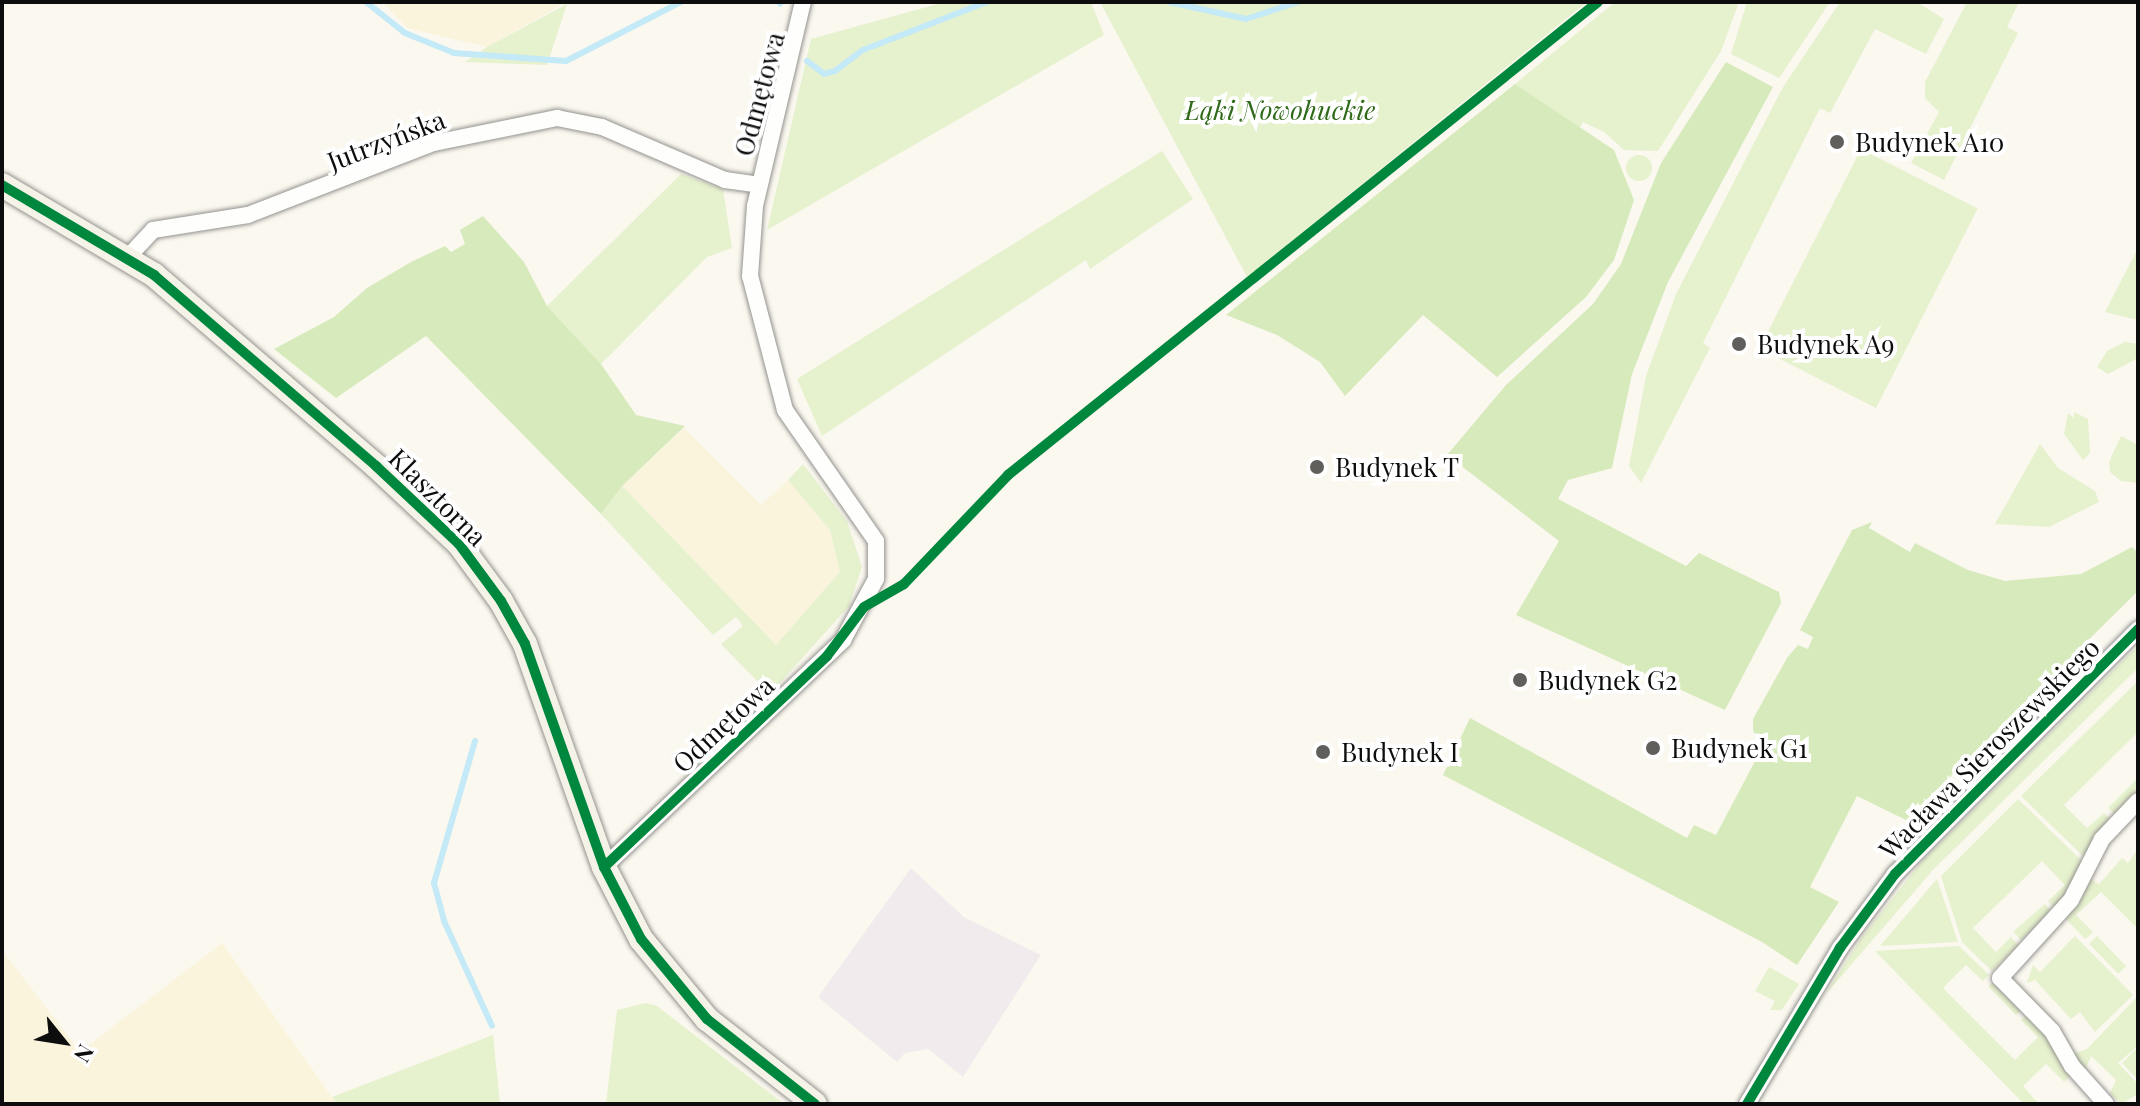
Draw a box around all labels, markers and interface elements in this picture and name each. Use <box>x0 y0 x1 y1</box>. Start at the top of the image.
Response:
street label: Odmętowa <box>728 29 790 159</box>
park label: Łąki Nowohuckie <box>1185 94 1375 126</box>
street label: Jutrzyńska <box>323 103 449 177</box>
place label: Budynek A10 <box>1855 126 2006 158</box>
marker: Budynek A10 <box>1826 131 1848 153</box>
place label: Budynek A9 <box>1757 328 1896 360</box>
marker: Budynek A9 <box>1728 333 1750 355</box>
street label: Klasztorna <box>383 442 493 552</box>
place label: Budynek T <box>1335 451 1460 483</box>
marker: Budynek T <box>1306 456 1328 478</box>
street label: Wacława Sieroszewskiego <box>1872 631 2106 865</box>
place label: Budynek G2 <box>1538 664 1678 696</box>
street label: Odmętowa <box>666 669 780 779</box>
marker: Budynek G2 <box>1509 669 1531 691</box>
place label: Budynek G1 <box>1671 732 1808 764</box>
place label: Budynek I <box>1341 736 1459 768</box>
marker: Budynek G1 <box>1642 737 1664 759</box>
marker: Budynek I <box>1312 741 1334 763</box>
north arrow <box>24 1002 104 1082</box>
text: N <box>68 1040 102 1068</box>

